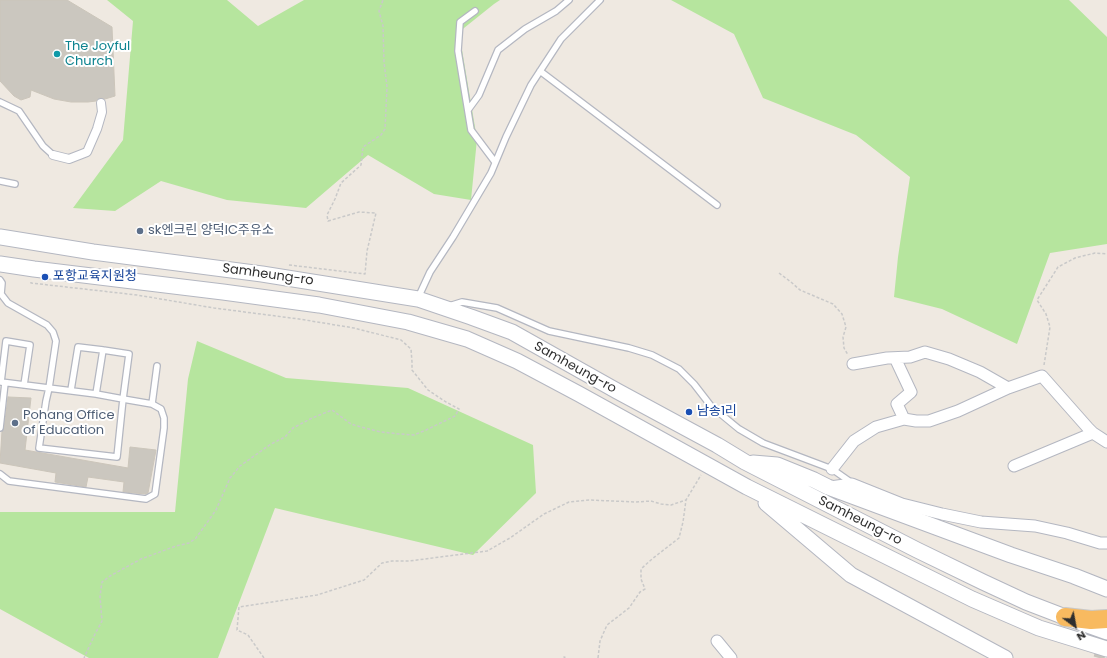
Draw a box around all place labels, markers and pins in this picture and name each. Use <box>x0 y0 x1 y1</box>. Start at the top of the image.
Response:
place label: The Joyful Church <box>65 39 130 70</box>
marker: The Joyful Church <box>52 49 62 59</box>
place label: sk엔크린 양덕IC주유소 <box>148 223 274 239</box>
marker: sk엔크린 양덕IC주유소 <box>135 226 145 236</box>
place label: 포항교육지원청 <box>53 269 137 285</box>
marker: 포항교육지원청 <box>40 272 50 282</box>
place label: 남송1리 <box>697 404 737 420</box>
marker: 남송1리 <box>684 407 694 417</box>
place label: Pohang Office of Education <box>23 408 114 439</box>
marker: Pohang Office of Education <box>10 418 20 428</box>

